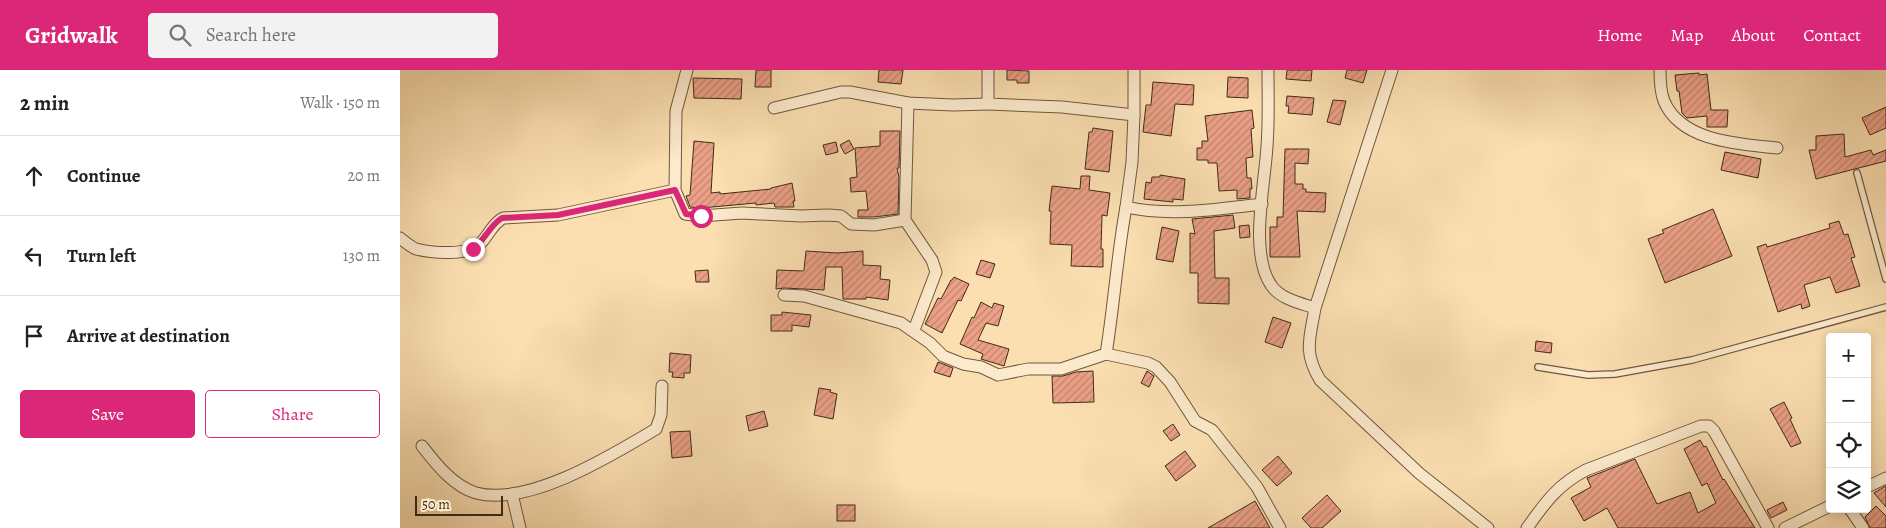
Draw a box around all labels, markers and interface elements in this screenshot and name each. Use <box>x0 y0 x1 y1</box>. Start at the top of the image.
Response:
search box <box>148 13 498 58</box>
text: Gridwalk <box>25 19 118 51</box>
icon: search <box>166 21 194 49</box>
text: Search here <box>206 22 296 48</box>
text: Home <box>1597 23 1642 47</box>
text: Map <box>1670 23 1703 47</box>
text: About <box>1731 23 1775 47</box>
text: Contact <box>1803 23 1861 47</box>
text: 2 min <box>20 89 69 117</box>
text: Walk · 150 m <box>300 92 380 114</box>
icon: ahead <box>20 162 48 190</box>
text: Continue <box>67 163 141 189</box>
text: 20 m <box>347 165 380 187</box>
route start <box>690 205 713 228</box>
route end <box>462 238 485 261</box>
icon: left <box>20 242 48 270</box>
text: Turn left <box>67 243 136 269</box>
text: 130 m <box>343 245 380 267</box>
icon: arrive <box>20 322 48 350</box>
text: Arrive at destination <box>67 323 230 349</box>
map controls <box>1826 333 1871 513</box>
button: + <box>1826 333 1871 378</box>
button: − <box>1826 378 1871 423</box>
button: Save <box>20 390 195 438</box>
button: Share <box>205 390 380 438</box>
button: locate <box>1826 423 1871 468</box>
button: layers <box>1826 468 1871 513</box>
scale bar <box>415 493 502 516</box>
text: 50 m <box>422 495 450 514</box>

